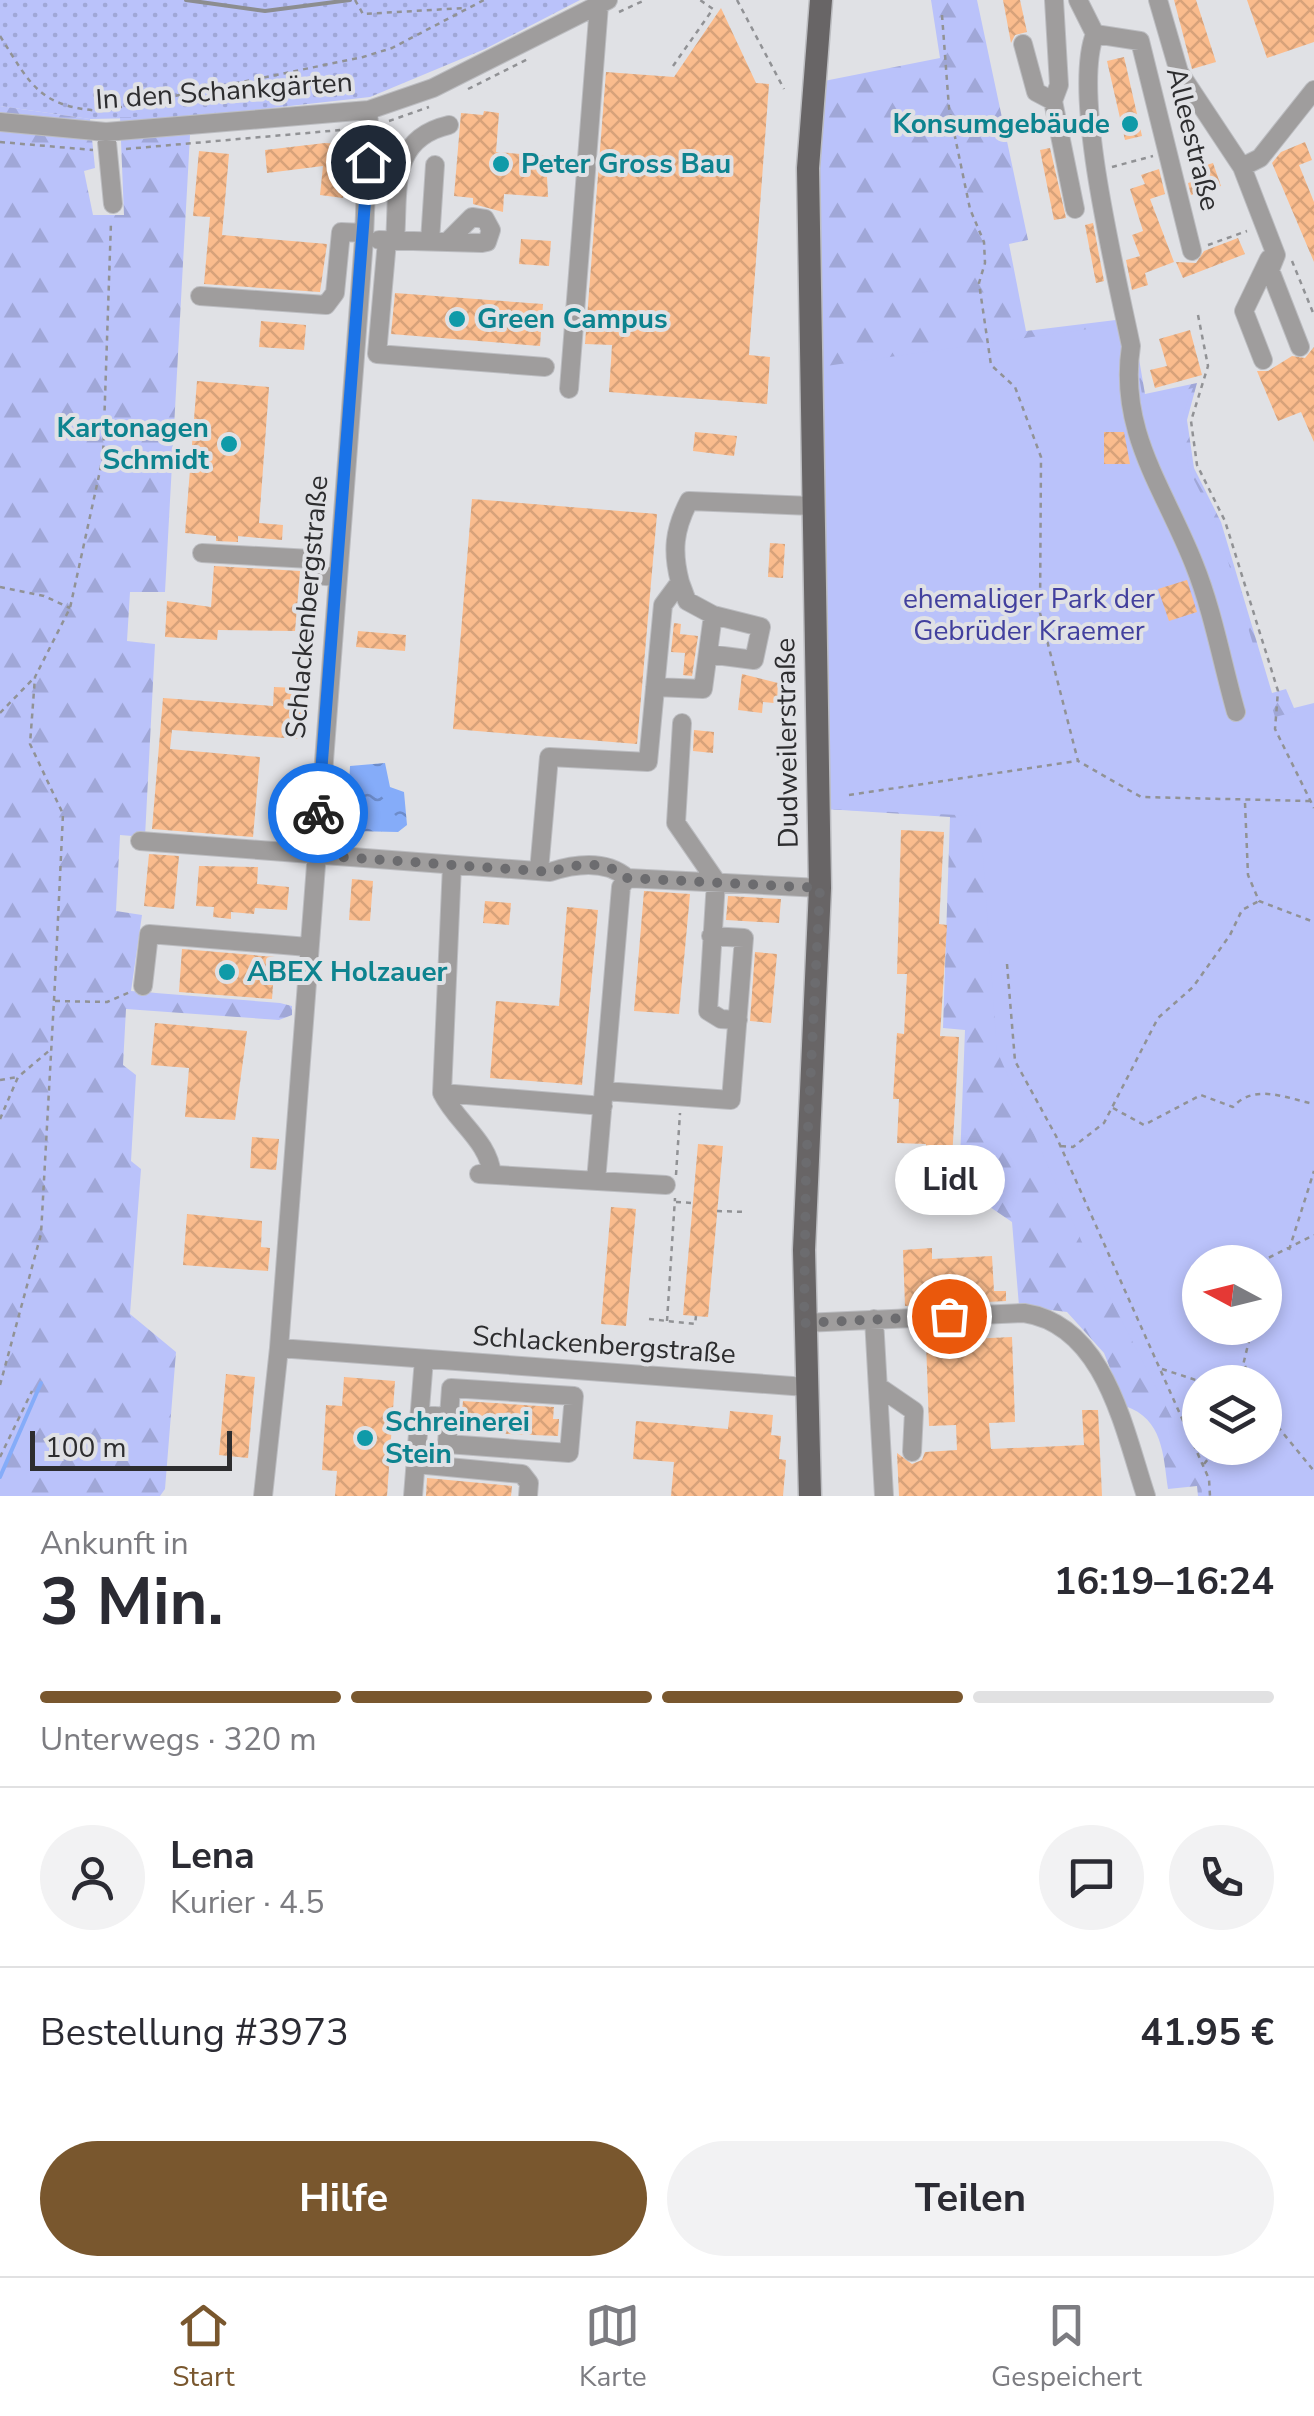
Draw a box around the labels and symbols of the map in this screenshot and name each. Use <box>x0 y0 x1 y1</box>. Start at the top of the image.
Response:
street label: In den Schankgärten <box>94 63 354 119</box>
street label: Alleestraße <box>1157 63 1229 215</box>
place label: Konsumgebäude <box>892 105 1110 143</box>
marker: Konsumgebäude <box>1119 113 1141 135</box>
pin <box>326 120 411 205</box>
place label: Peter Gross Bau <box>521 145 731 183</box>
marker: Peter Gross Bau <box>490 153 512 175</box>
place label: Green Campus <box>477 300 668 338</box>
marker: Green Campus <box>446 308 468 330</box>
place label: Kartonagen Schmidt <box>56 409 209 479</box>
marker: Kartonagen Schmidt <box>218 433 240 455</box>
street label: Schlackenbergstraße <box>277 474 337 740</box>
park label: ehemaliger Park der Gebrüder Kraemer <box>903 580 1155 650</box>
street label: Dudweilerstraße <box>766 637 808 849</box>
courier <box>268 763 368 863</box>
place label: ABEX Holzauer <box>247 953 448 991</box>
marker: ABEX Holzauer <box>216 961 238 983</box>
callout: Lidl <box>894 1146 1004 1216</box>
north arrow <box>1182 1245 1282 1345</box>
pin <box>907 1274 992 1359</box>
street label: Schlackenbergstraße <box>471 1317 737 1373</box>
place label: Schreinerei Stein <box>385 1403 530 1473</box>
scale bar <box>30 1426 232 1470</box>
marker: Schreinerei Stein <box>354 1427 376 1449</box>

